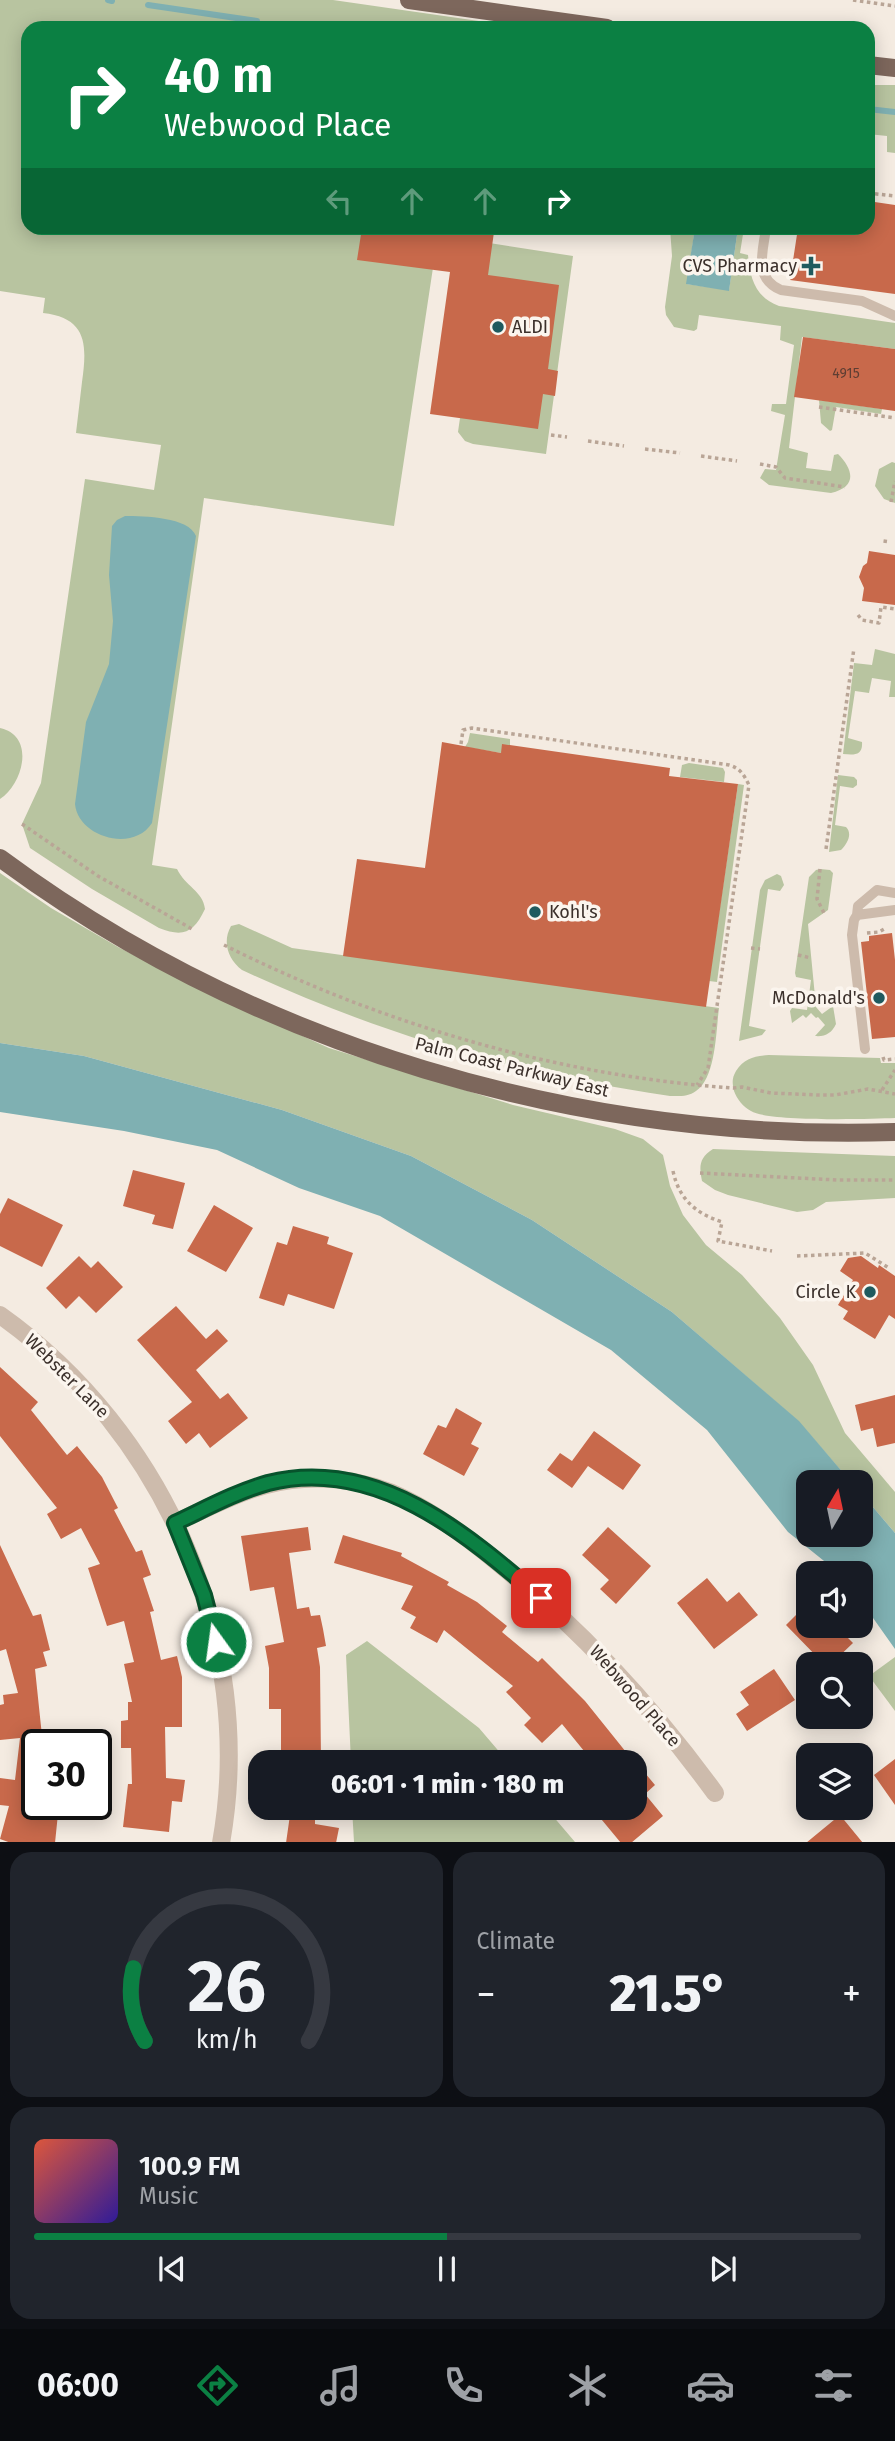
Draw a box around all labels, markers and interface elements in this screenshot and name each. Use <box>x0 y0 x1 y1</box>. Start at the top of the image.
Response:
text: 40 m <box>164 46 273 105</box>
icon: right <box>49 49 140 140</box>
text: Webwood Place <box>164 106 392 144</box>
icon: left <box>320 182 358 220</box>
icon: ahead <box>393 182 431 220</box>
icon: ahead <box>466 182 504 220</box>
icon: right <box>539 182 577 220</box>
place label: CVS Pharmacy <box>683 255 797 277</box>
marker: CVS Pharmacy <box>803 258 819 274</box>
place label: ALDI <box>512 316 548 338</box>
marker: ALDI <box>490 319 506 335</box>
house number: 4915 <box>832 365 860 382</box>
place label: Kohl's <box>549 901 598 923</box>
marker: Kohl's <box>527 904 543 920</box>
place label: McDonald's <box>772 987 865 1009</box>
marker: McDonald's <box>871 990 887 1006</box>
street label: Palm Coast Parkway East <box>413 1032 612 1102</box>
place label: Circle K <box>795 1281 856 1303</box>
marker: Circle K <box>862 1284 878 1300</box>
street label: Webster Lane <box>20 1329 114 1423</box>
north arrow <box>796 1470 873 1547</box>
map controls <box>796 1470 873 1820</box>
button: sound <box>796 1561 873 1638</box>
pin <box>511 1568 571 1628</box>
icon: arrive <box>522 1579 560 1617</box>
position arrow <box>179 1605 253 1679</box>
street label: Webwood Place <box>585 1640 685 1752</box>
button: search <box>796 1652 873 1729</box>
speed limit sign: 30 <box>21 1729 112 1820</box>
button: layers <box>796 1743 873 1820</box>
text: 06:01 · 1 min · 180 m <box>331 1769 564 1800</box>
text: Climate <box>477 1927 555 1955</box>
text: 26 <box>187 1943 266 2030</box>
text: 21.5° <box>609 1962 728 2025</box>
text: − <box>477 1971 496 2017</box>
text: + <box>842 1971 861 2017</box>
text: km/h <box>195 2024 257 2054</box>
text: 100.9 FM <box>139 2151 240 2182</box>
text: Music <box>139 2182 199 2210</box>
icon: previous <box>153 2250 191 2288</box>
icon: pause <box>428 2250 466 2288</box>
icon: next <box>704 2250 742 2288</box>
icon: directions <box>193 2361 242 2410</box>
icon: music <box>316 2361 365 2410</box>
icon: phone <box>439 2361 488 2410</box>
icon: climate <box>563 2361 612 2410</box>
icon: car <box>686 2361 735 2410</box>
icon: filters <box>809 2361 858 2410</box>
text: 06:00 <box>37 2366 119 2404</box>

